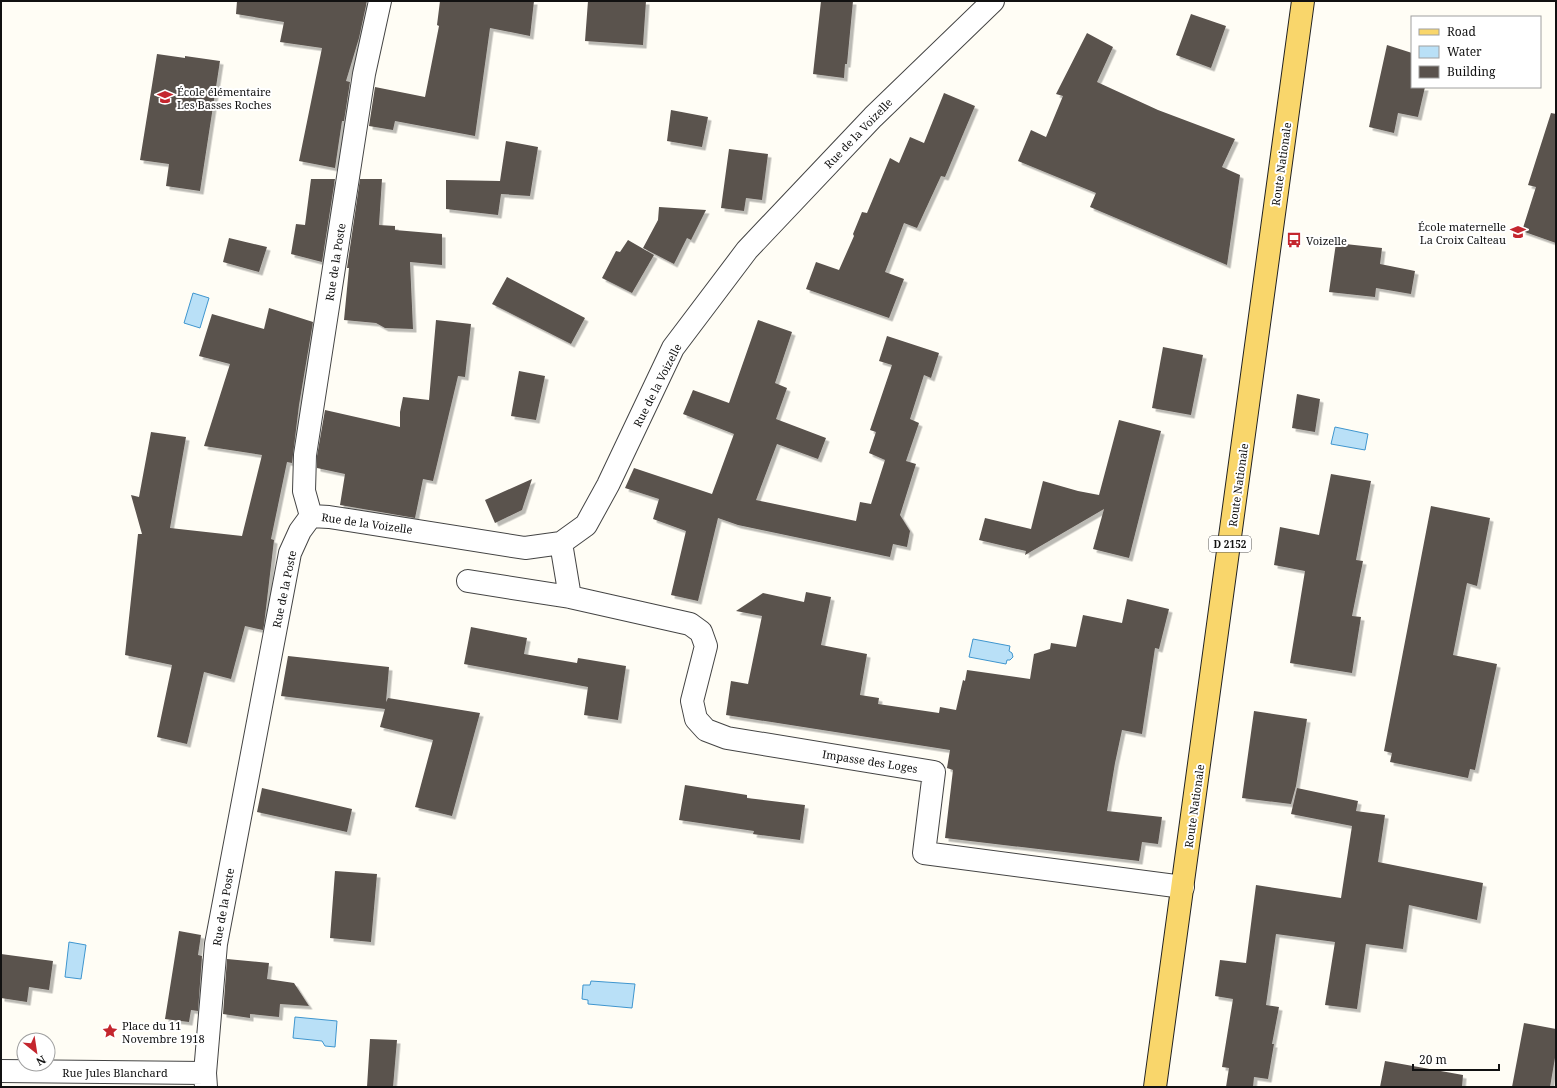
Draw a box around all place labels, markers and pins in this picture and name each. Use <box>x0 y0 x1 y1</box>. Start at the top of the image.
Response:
place label: École élémentaire Les Basses Roches <box>177 84 271 112</box>
school or university icon: École élémentaire Les Basses Roches <box>156 88 174 106</box>
place label: École maternelle La Croix Calteau <box>1418 219 1506 247</box>
school or university icon: École maternelle La Croix Calteau <box>1509 223 1527 241</box>
bus stop icon: Voizelle <box>1285 231 1303 249</box>
place label: Voizelle <box>1306 233 1347 248</box>
place label: Place du 11 Novembre 1918 <box>122 1018 205 1046</box>
place icon: Place du 11 Novembre 1918 <box>101 1022 119 1040</box>

